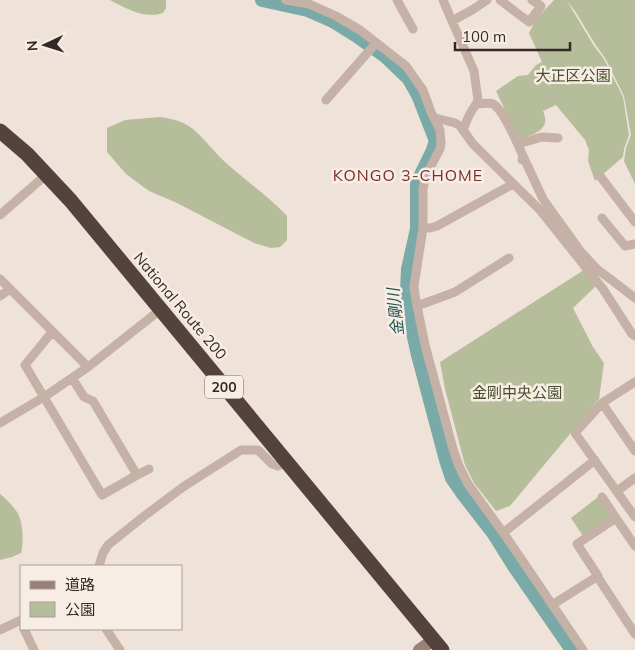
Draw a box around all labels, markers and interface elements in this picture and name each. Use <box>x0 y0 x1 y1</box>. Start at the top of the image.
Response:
north arrow <box>20 20 70 70</box>
scale bar <box>455 20 570 52</box>
text: 100 m <box>462 27 506 46</box>
text: N <box>23 40 41 52</box>
park label: 大正区公園 <box>535 66 611 85</box>
district label: KONGO 3-CHOME <box>333 165 483 185</box>
street label: National Route 200 <box>130 248 231 363</box>
water label: 金剛川 <box>382 285 407 337</box>
road number: 200 <box>205 376 243 398</box>
park label: 金剛中央公園 <box>472 383 562 402</box>
legend <box>20 565 182 630</box>
text: 道路 <box>65 575 95 594</box>
text: 公園 <box>65 600 95 619</box>

